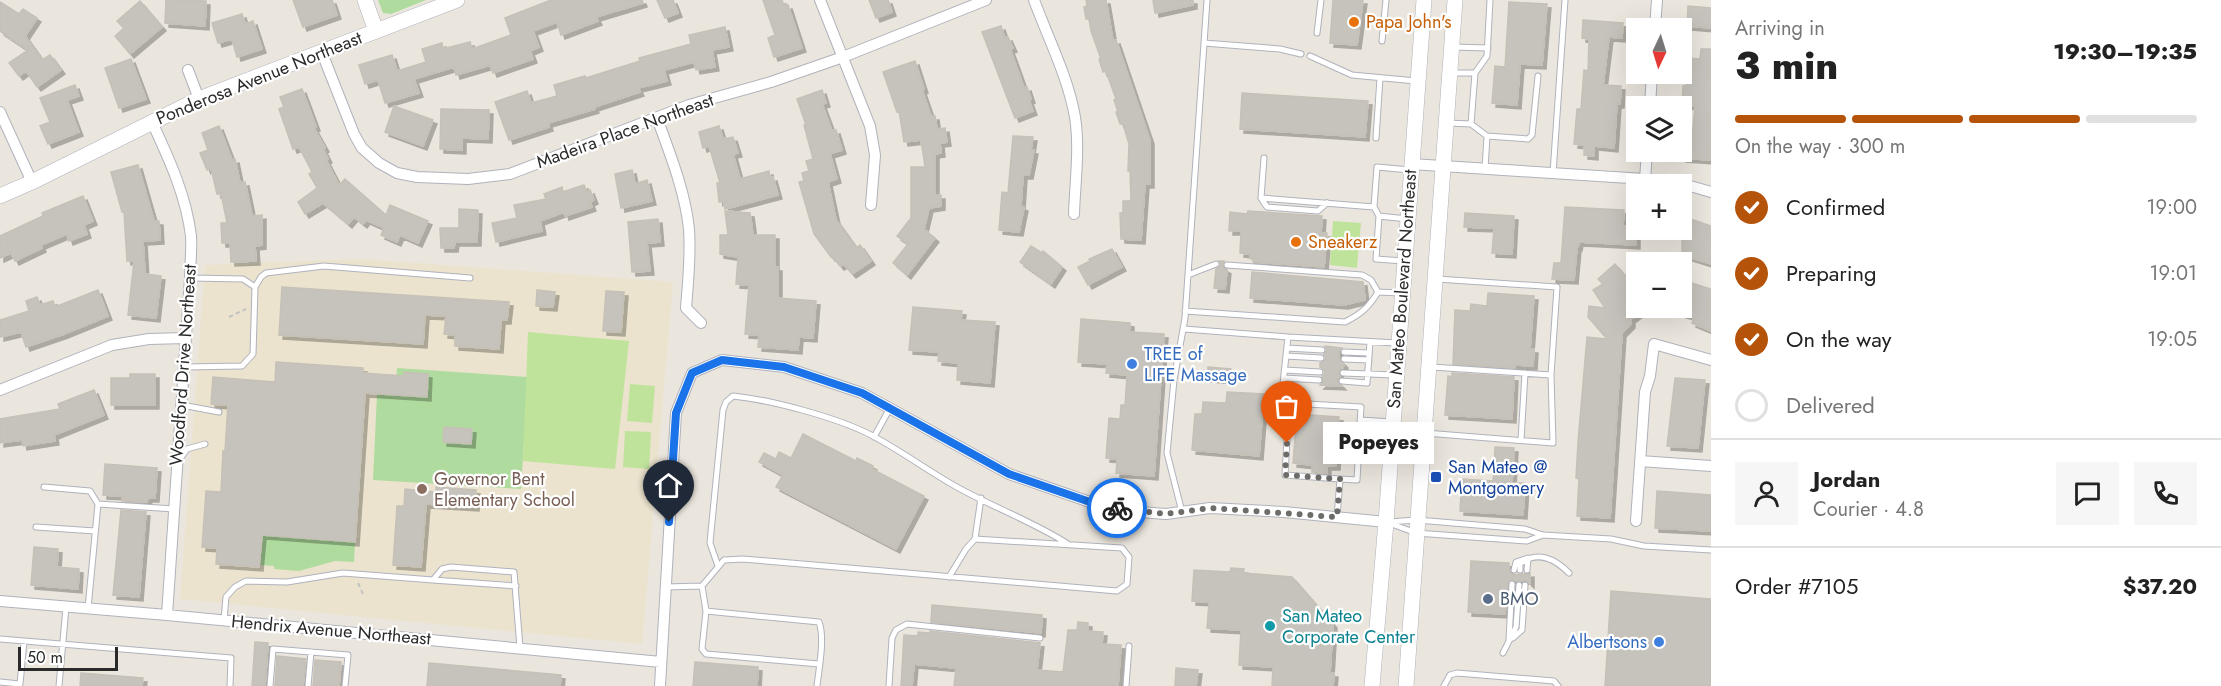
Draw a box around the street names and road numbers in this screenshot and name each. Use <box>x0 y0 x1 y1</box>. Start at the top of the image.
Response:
street label: Ponderosa Avenue Northeast <box>152 25 366 131</box>
street label: Madeira Place Northeast <box>533 87 718 175</box>
street label: San Mateo Boulevard Northeast <box>1381 168 1423 409</box>
street label: Woodford Drive Northeast <box>163 263 203 467</box>
street label: Hendrix Avenue Northeast <box>230 608 433 652</box>

